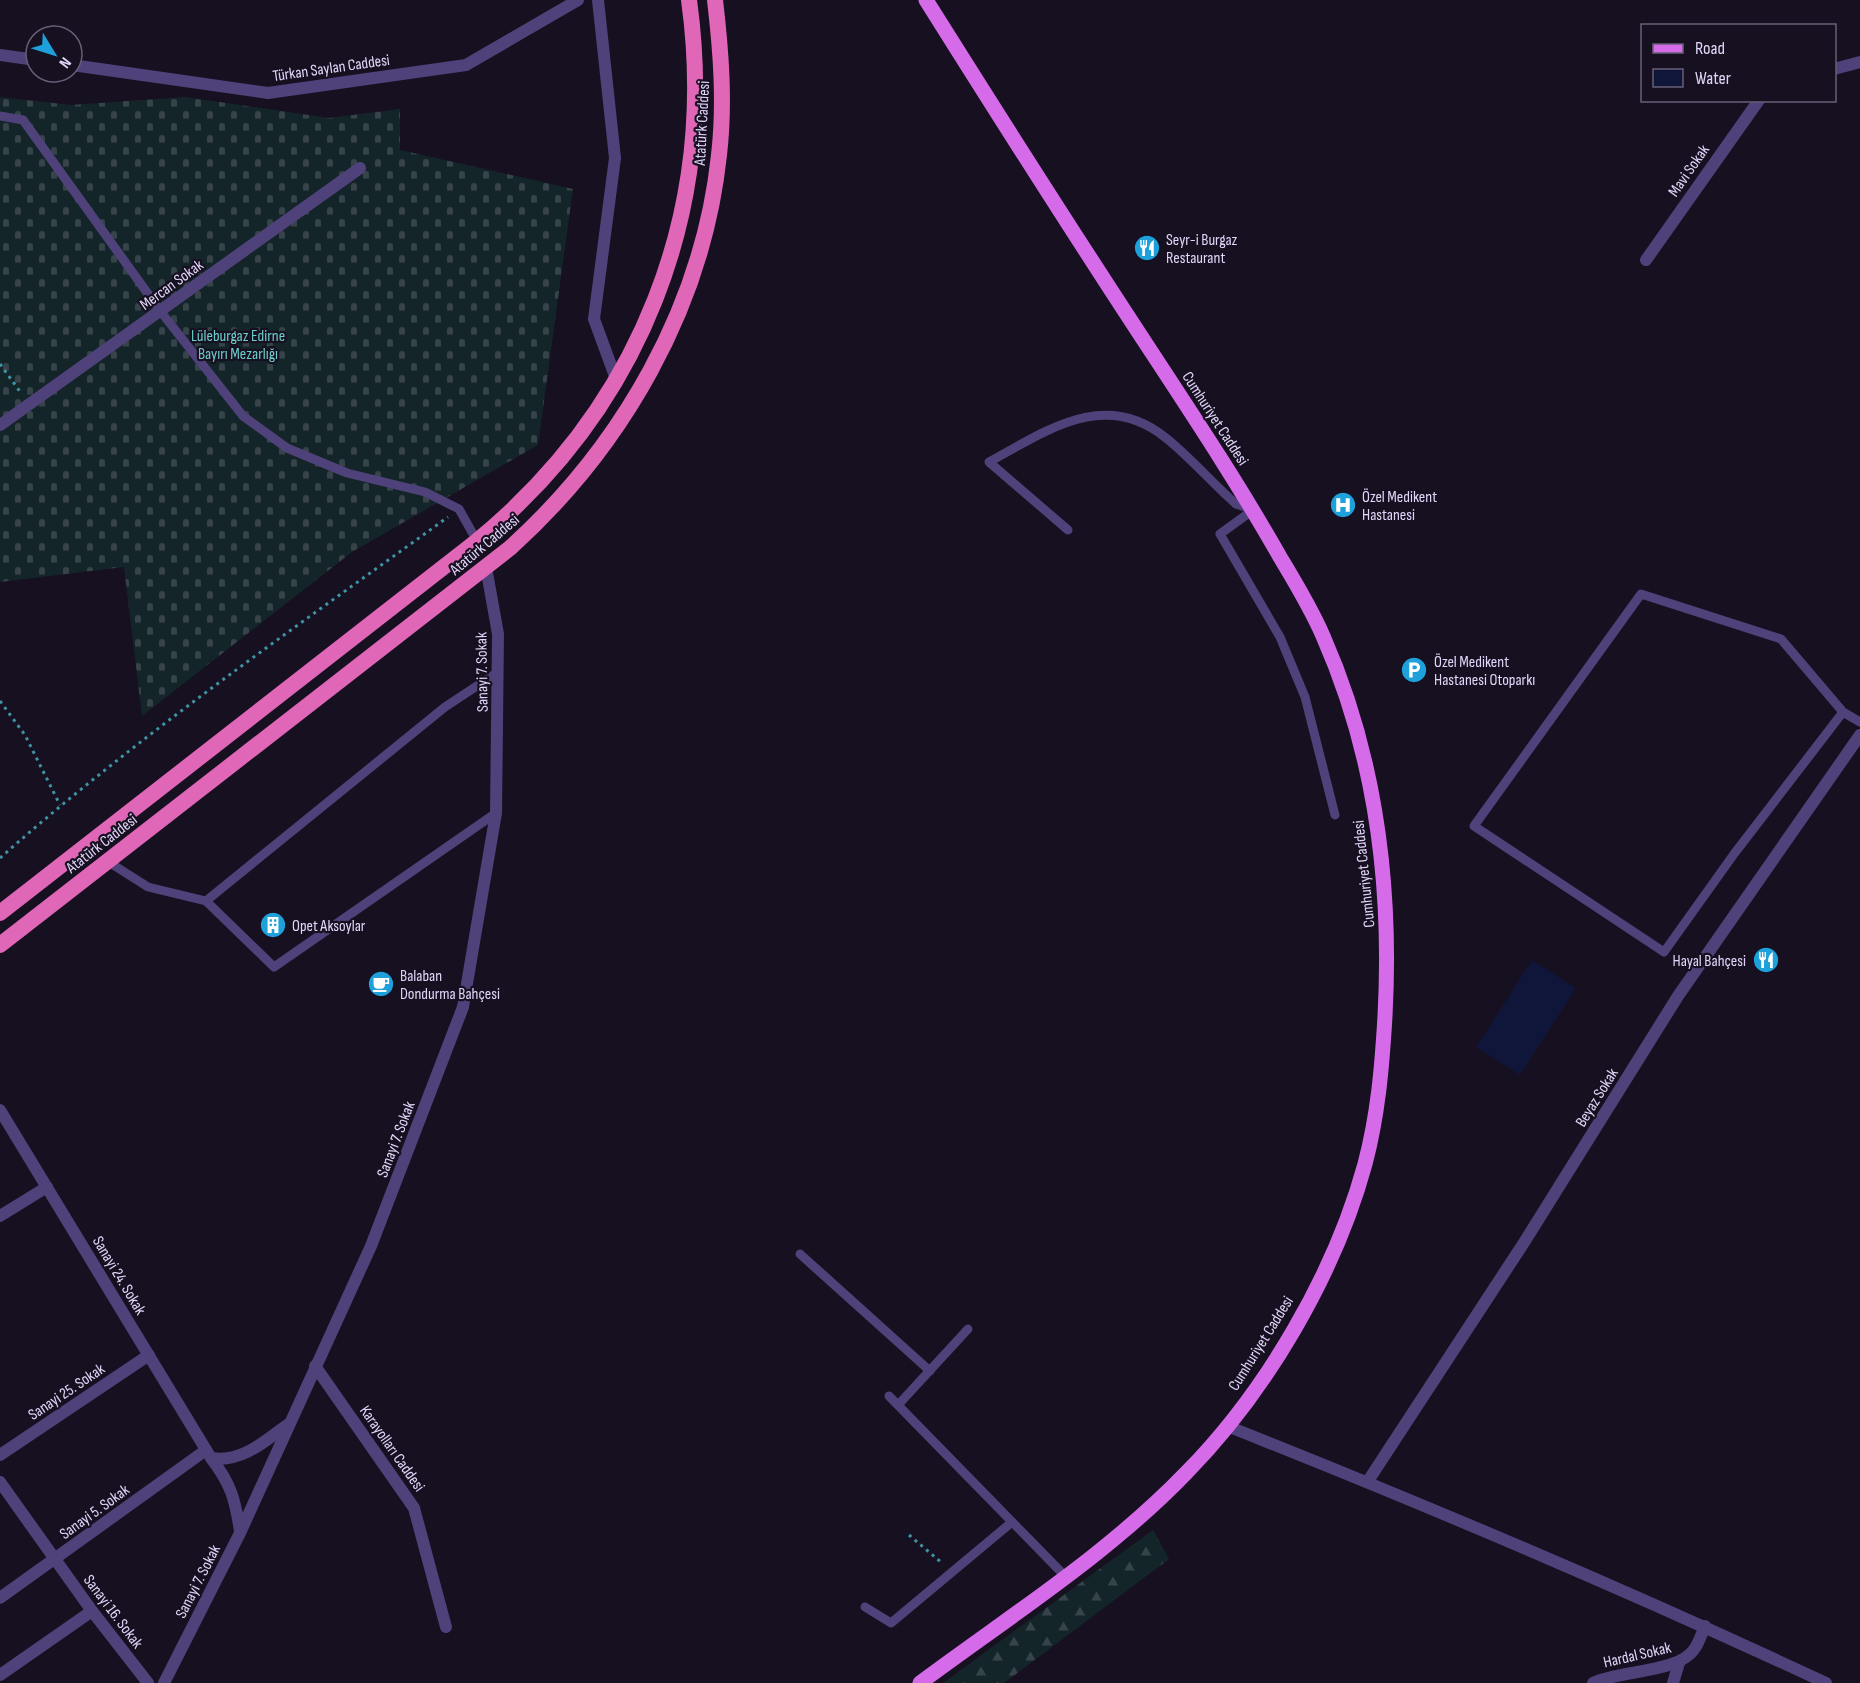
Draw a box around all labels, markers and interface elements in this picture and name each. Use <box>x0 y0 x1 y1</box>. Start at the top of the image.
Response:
north arrow <box>24 24 84 84</box>
legend <box>1641 24 1836 102</box>
text: Road <box>1695 38 1725 59</box>
street label: Türkan Saylan Caddesi <box>271 51 391 86</box>
text: N <box>55 53 75 72</box>
text: Water <box>1695 68 1731 89</box>
street label: Atatürk Caddesi <box>691 80 714 167</box>
street label: Mavi Sokak <box>1664 141 1714 201</box>
place label: Seyr-i Burgaz Restaurant <box>1166 231 1238 268</box>
restaurant icon: Seyr-i Burgaz Restaurant <box>1132 233 1162 263</box>
street label: Mercan Sokak <box>136 256 207 315</box>
park label: Lüleburgaz Edirne Bayırı Mezarlığı <box>191 327 285 364</box>
street label: Cumhuriyet Caddesi <box>1177 368 1252 469</box>
place label: Özel Medikent Hastanesi <box>1362 488 1437 525</box>
hospital icon: Özel Medikent Hastanesi <box>1328 490 1358 520</box>
street label: Atatürk Caddesi <box>446 511 524 580</box>
street label: Sanayi 7. Sokak <box>472 632 493 712</box>
place label: Özel Medikent Hastanesi Otoparkı <box>1434 653 1535 690</box>
parking icon: Özel Medikent Hastanesi Otoparkı <box>1399 655 1429 685</box>
street label: Atatürk Caddesi <box>62 811 141 878</box>
street label: Cumhuriyet Caddesi <box>1349 819 1380 928</box>
building icon: Opet Aksoylar <box>258 910 288 940</box>
place label: Opet Aksoylar <box>292 917 366 936</box>
restaurant icon: Hayal Bahçesi <box>1751 945 1781 975</box>
place label: Hayal Bahçesi <box>1673 952 1746 971</box>
place label: Balaban Dondurma Bahçesi <box>400 967 500 1004</box>
cafe icon: Balaban Dondurma Bahçesi <box>366 969 396 999</box>
street label: Beyaz Sokak <box>1572 1065 1623 1131</box>
street label: Sanayi 7. Sokak <box>373 1099 420 1180</box>
street label: Sanayi 24. Sokak <box>88 1233 150 1318</box>
street label: Cumhuriyet Caddesi <box>1225 1293 1298 1395</box>
street label: Sanayi 25. Sokak <box>25 1360 109 1425</box>
street label: Karayolları Caddesi <box>355 1402 428 1496</box>
street label: Sanayi 5. Sokak <box>56 1481 133 1544</box>
street label: Sanayi 7. Sokak <box>172 1542 225 1622</box>
street label: Sanayi 16. Sokak <box>79 1571 147 1652</box>
street label: Hardal Sokak <box>1602 1638 1673 1672</box>

